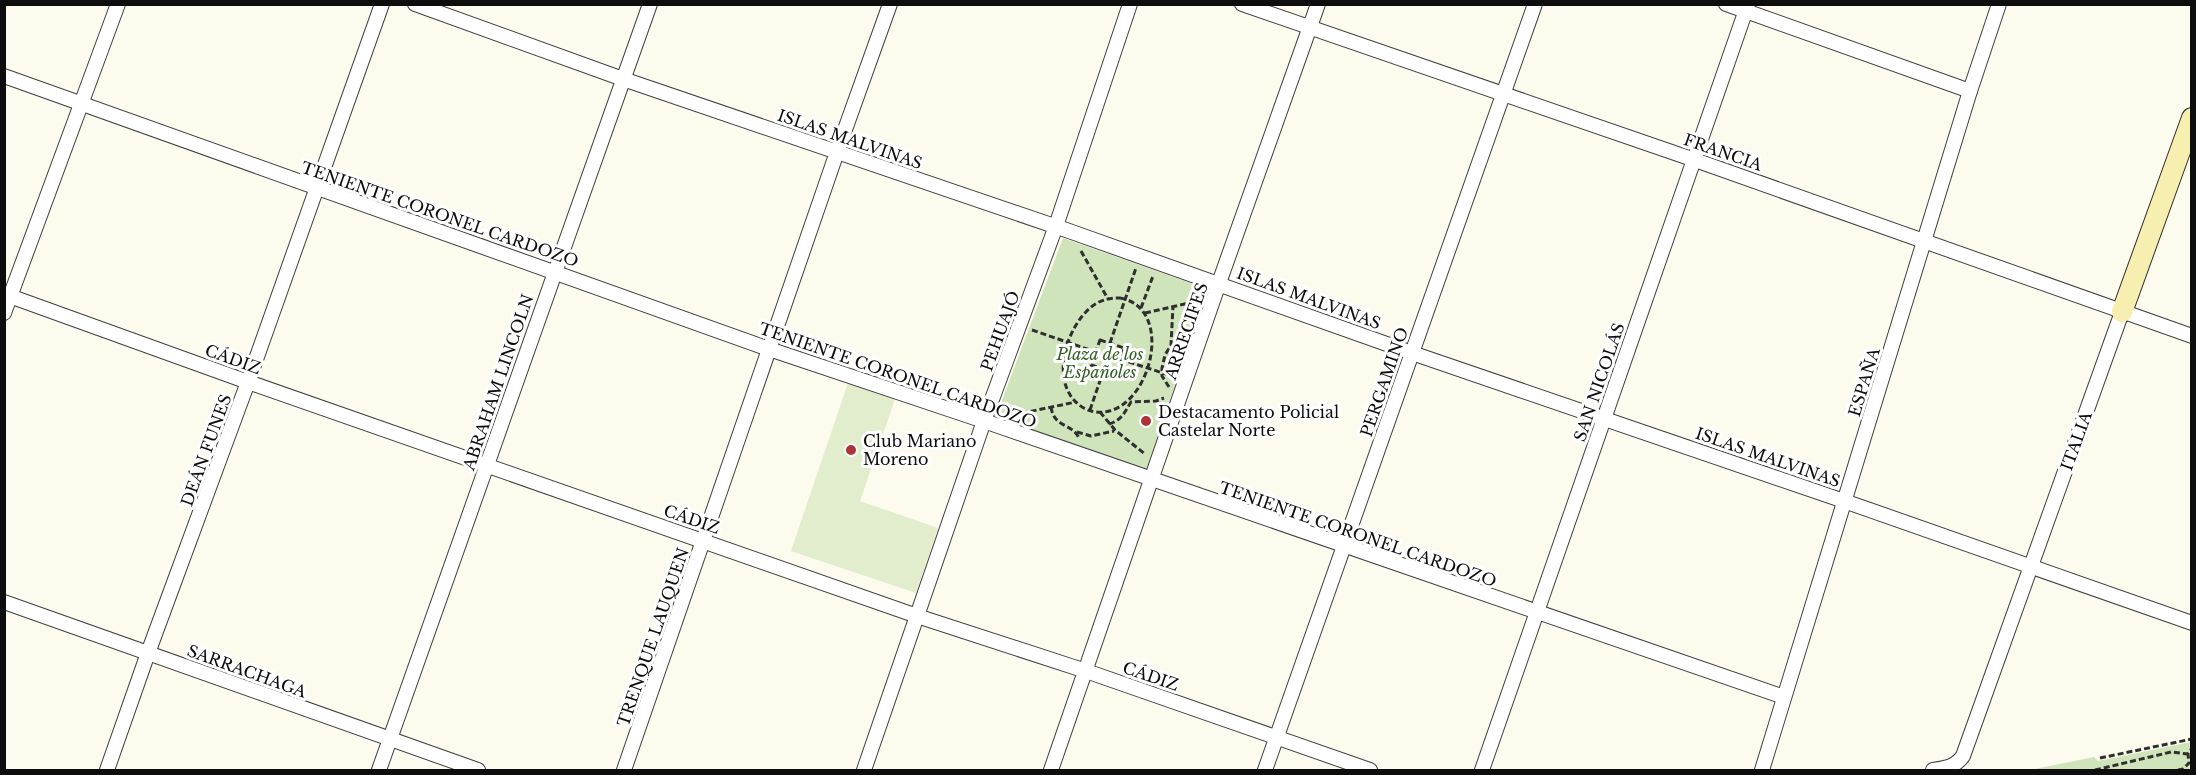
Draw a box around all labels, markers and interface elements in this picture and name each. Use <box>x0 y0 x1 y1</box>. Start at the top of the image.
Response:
street label: ISLAS MALVINAS <box>775 105 925 173</box>
street label: FRANCIA <box>1681 129 1766 175</box>
street label: TENIENTE CORONEL CARDOZO <box>299 157 581 271</box>
street label: ISLAS MALVINAS <box>1234 263 1384 333</box>
street label: ARRECIFES <box>1160 280 1212 383</box>
street label: PEHUAJÓ <box>976 288 1024 374</box>
street label: ABRAHAM LINCOLN <box>458 291 538 474</box>
street label: TENIENTE CORONEL CARDOZO <box>757 318 1039 432</box>
street label: SAN NICOLÁS <box>1569 320 1629 444</box>
street label: PERGAMINO <box>1356 325 1412 439</box>
street label: CÁDIZ <box>202 340 264 378</box>
park label: Plaza de los Españoles <box>1056 344 1143 382</box>
street label: ESPAÑA <box>1843 344 1884 419</box>
street label: DEÁN FUNES <box>176 391 236 509</box>
place label: Destacamento Policial Castelar Norte <box>1158 402 1339 440</box>
street label: ITALIA <box>2056 408 2096 473</box>
marker: Destacamento Policial Castelar Norte <box>1139 414 1153 428</box>
street label: ISLAS MALVINAS <box>1693 423 1843 491</box>
place label: Club Mariano Moreno <box>863 431 977 469</box>
marker: Club Mariano Moreno <box>844 443 858 457</box>
street label: TENIENTE CORONEL CARDOZO <box>1217 477 1499 591</box>
street label: CÁDIZ <box>661 500 723 538</box>
street label: TRENQUE LAUQUEN <box>613 545 693 729</box>
street label: SARRACHAGA <box>185 640 310 702</box>
street label: CÁDIZ <box>1120 657 1182 695</box>

